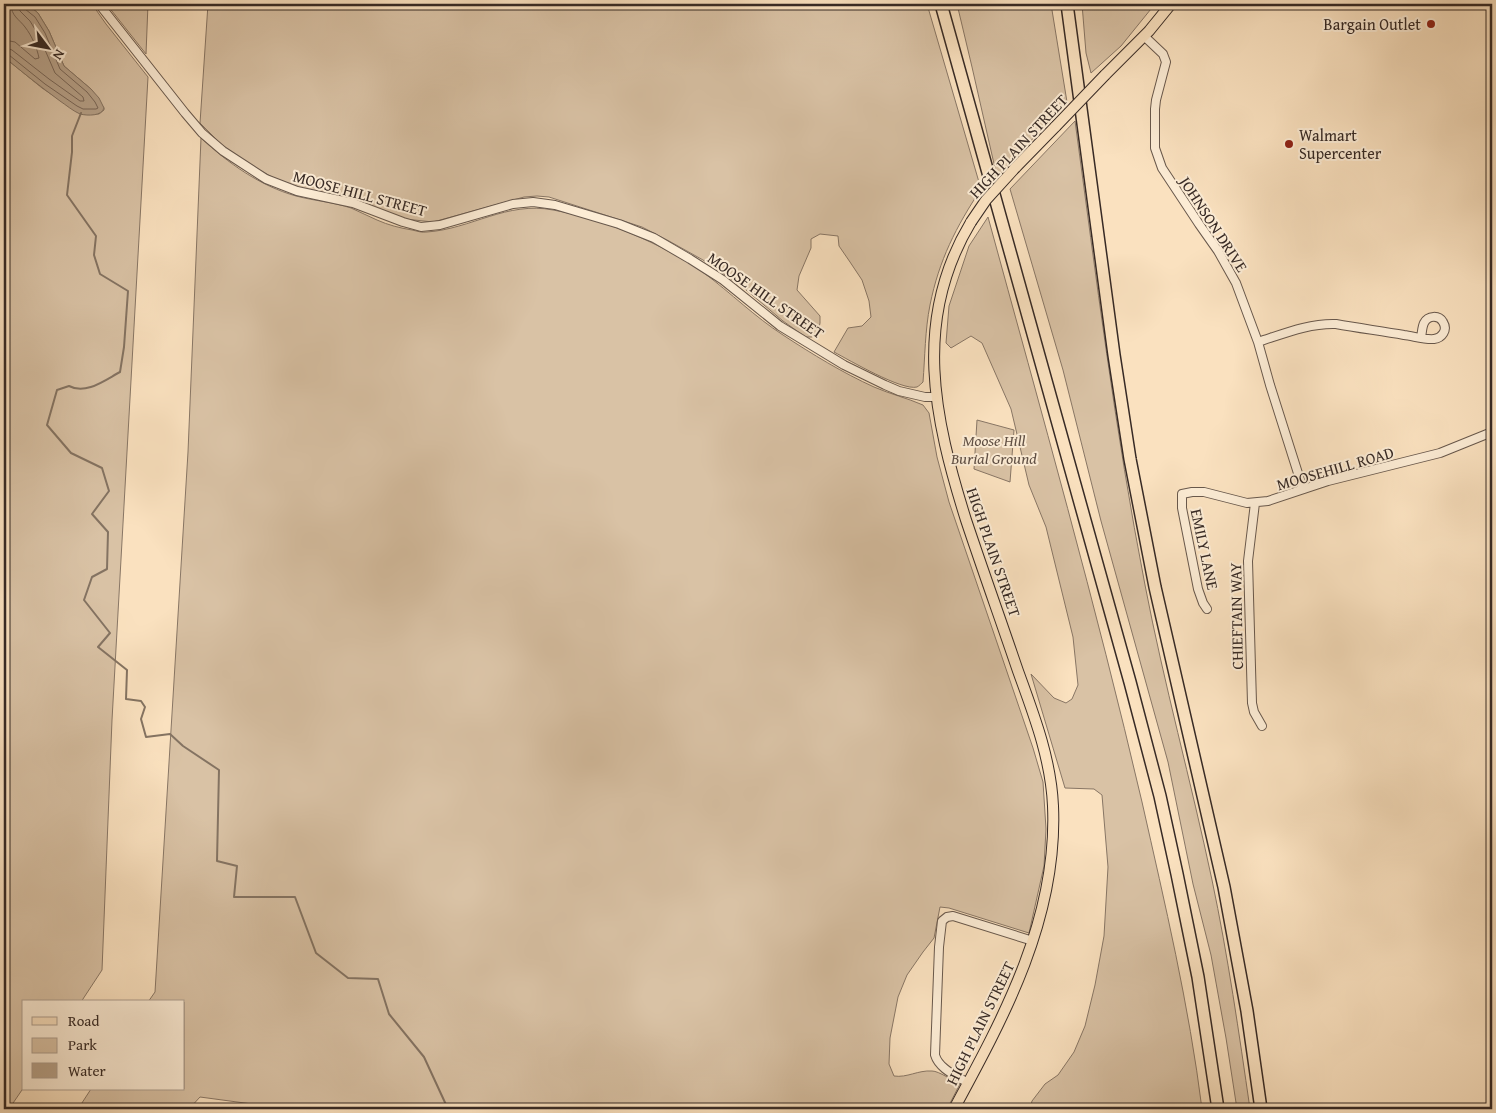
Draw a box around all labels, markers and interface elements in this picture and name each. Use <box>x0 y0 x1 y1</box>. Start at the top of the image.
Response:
place label: Bargain Outlet <box>1324 12 1421 36</box>
marker: Bargain Outlet <box>1425 18 1437 30</box>
north arrow <box>22 22 72 72</box>
text: N <box>48 46 70 65</box>
street label: HIGH PLAIN STREET <box>963 88 1073 204</box>
place label: Walmart Supercenter <box>1299 123 1382 165</box>
marker: Walmart Supercenter <box>1283 138 1295 150</box>
street label: MOOSE HILL STREET <box>290 164 430 222</box>
street label: JOHNSON DRIVE <box>1173 170 1254 277</box>
street label: MOOSE HILL STREET <box>703 246 829 344</box>
park label: Moose Hill Burial Ground <box>950 428 1037 470</box>
street label: MOOSEHILL ROAD <box>1274 440 1397 496</box>
street label: HIGH PLAIN STREET <box>961 484 1027 620</box>
street label: EMILY LANE <box>1185 506 1225 592</box>
street label: CHIEFTAIN WAY <box>1223 562 1249 670</box>
street label: HIGH PLAIN STREET <box>940 957 1020 1089</box>
legend <box>22 1000 185 1090</box>
text: Road <box>68 1010 99 1031</box>
text: Park <box>68 1034 97 1055</box>
text: Water <box>68 1060 106 1081</box>

